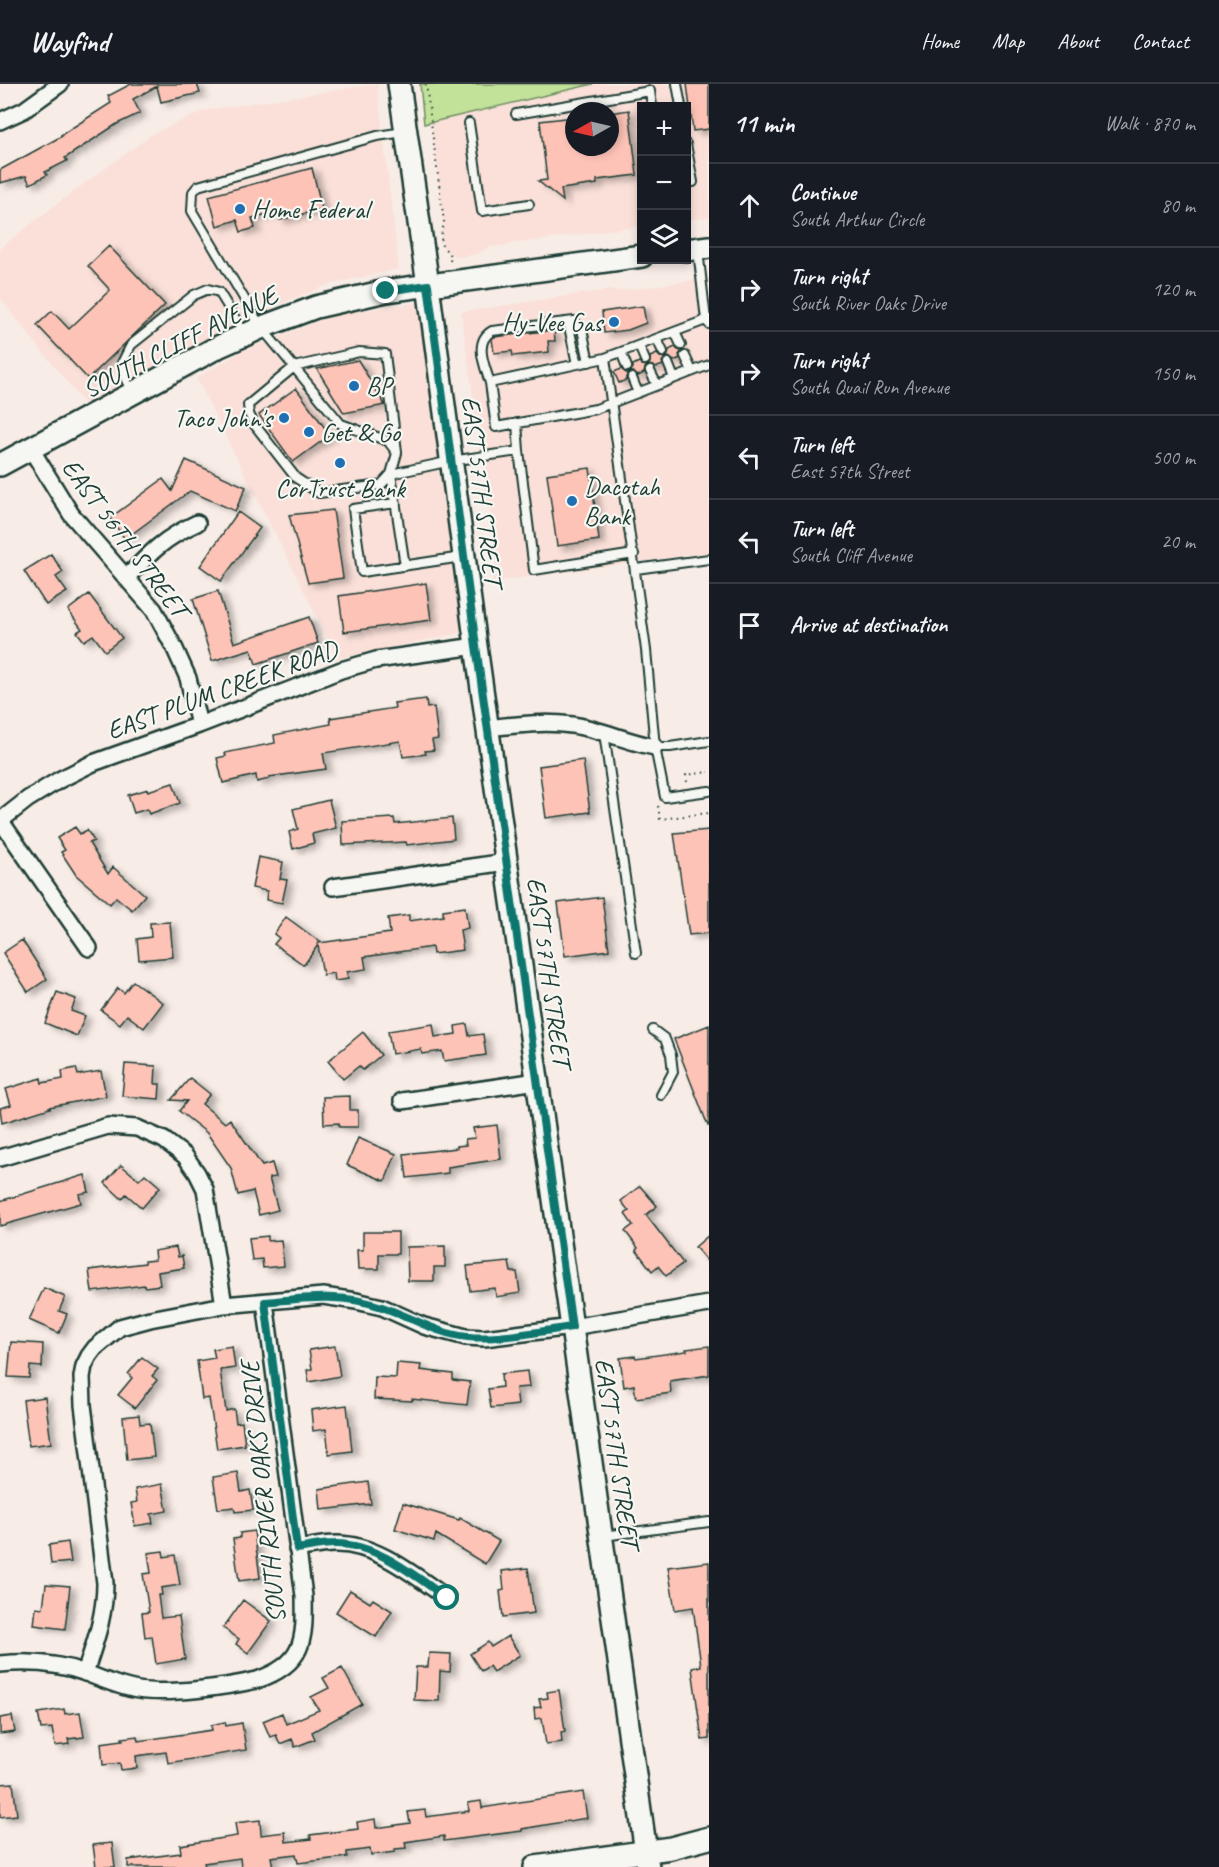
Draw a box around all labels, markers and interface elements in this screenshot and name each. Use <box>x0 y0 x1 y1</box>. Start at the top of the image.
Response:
text: Wayfind <box>30 24 109 59</box>
text: Home <box>921 28 959 54</box>
text: Map <box>992 28 1024 54</box>
text: About <box>1057 28 1099 54</box>
text: Contact <box>1132 28 1189 54</box>
north arrow <box>565 102 619 156</box>
map controls <box>637 102 691 264</box>
button: + <box>637 102 691 156</box>
text: 11 min <box>733 107 795 140</box>
text: Walk · 870 m <box>1105 111 1195 136</box>
button: − <box>637 156 691 210</box>
text: Continue <box>790 179 856 207</box>
icon: ahead <box>733 189 766 222</box>
place label: Home Federal <box>252 193 373 226</box>
text: 80 m <box>1161 193 1195 218</box>
marker: Home Federal <box>233 202 247 216</box>
text: South Arthur Circle <box>790 207 924 232</box>
button: layers <box>637 210 691 264</box>
text: Turn right <box>790 263 867 291</box>
icon: right <box>733 273 766 306</box>
street label: SOUTH CLIFF AVENUE <box>77 277 286 405</box>
route end <box>372 277 398 303</box>
text: 120 m <box>1152 277 1195 302</box>
text: South River Oaks Drive <box>790 291 946 316</box>
place label: Hy-Vee Gas <box>502 306 604 339</box>
marker: Hy-Vee Gas <box>607 315 621 329</box>
text: Turn right <box>790 347 867 375</box>
icon: right <box>733 357 766 390</box>
text: 150 m <box>1152 361 1195 386</box>
place label: BP <box>366 370 394 403</box>
text: South Quail Run Avenue <box>790 375 949 400</box>
marker: BP <box>347 379 361 393</box>
street label: EAST 57TH STREET <box>454 394 511 595</box>
place label: Taco John's <box>174 402 274 435</box>
marker: Taco John's <box>277 411 291 425</box>
place label: Get & Go <box>321 416 402 449</box>
marker: Get & Go <box>302 425 316 439</box>
text: Turn left <box>790 431 854 459</box>
icon: left <box>733 441 766 474</box>
text: 500 m <box>1152 445 1195 470</box>
street label: EAST 56TH STREET <box>54 452 200 630</box>
marker: CorTrust Bank <box>333 456 347 470</box>
text: East 57th Street <box>790 459 909 484</box>
place label: Dacotah Bank <box>584 470 661 533</box>
place label: CorTrust Bank <box>275 472 407 505</box>
marker: Dacotah Bank <box>565 494 579 508</box>
text: Turn left <box>790 515 854 543</box>
icon: left <box>733 525 766 558</box>
text: 20 m <box>1161 529 1195 554</box>
text: South Cliff Avenue <box>790 543 912 568</box>
icon: arrive <box>733 609 766 642</box>
text: Arrive at destination <box>790 611 947 639</box>
street label: EAST PLUM CREEK ROAD <box>102 632 344 747</box>
street label: EAST 57TH STREET <box>519 875 580 1076</box>
street label: SOUTH RIVER OAKS DRIVE <box>232 1356 293 1625</box>
street label: EAST 57TH STREET <box>587 1356 648 1557</box>
route start <box>433 1584 459 1610</box>

